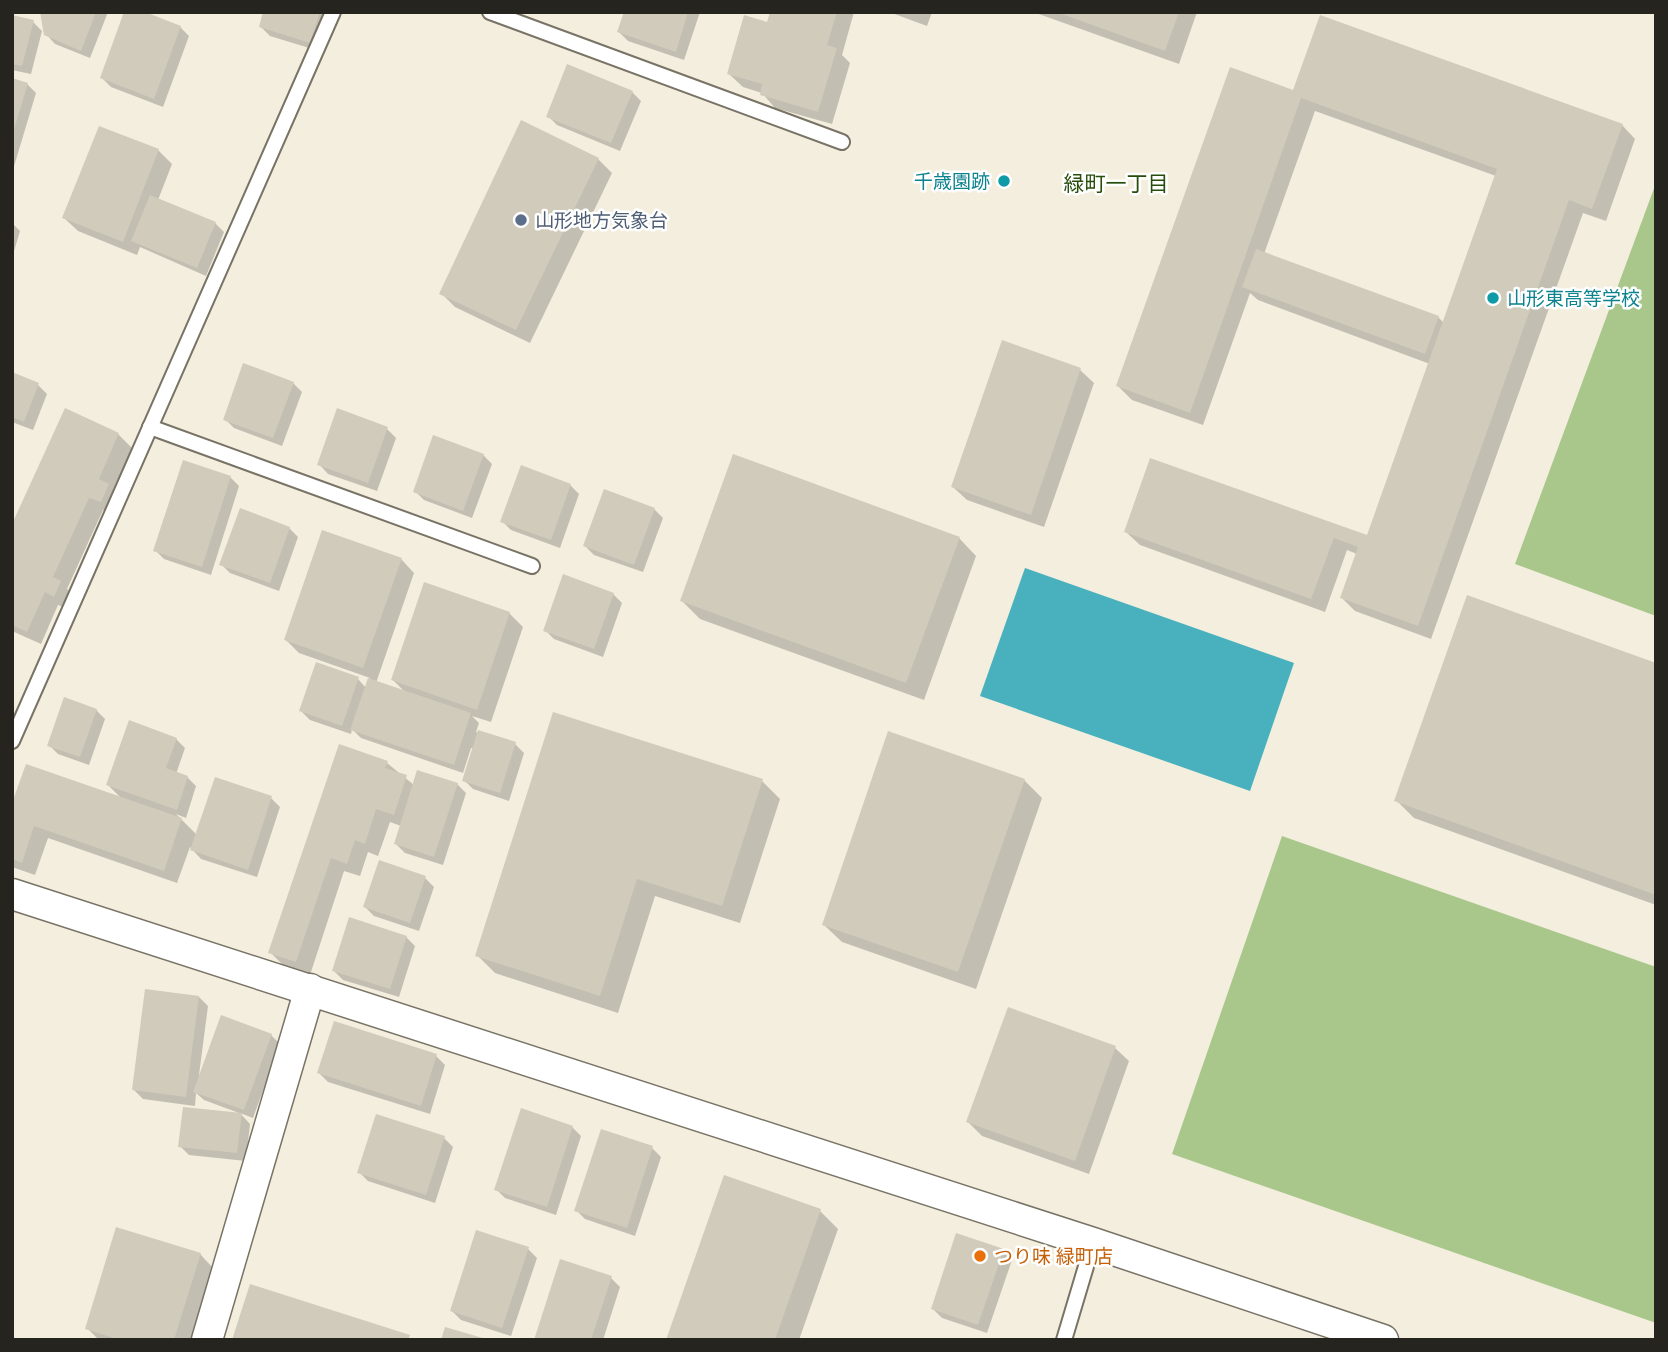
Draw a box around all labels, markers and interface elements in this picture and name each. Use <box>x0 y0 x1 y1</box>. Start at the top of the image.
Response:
place label: 千歳園跡 <box>914 170 990 193</box>
district label: 緑町一丁目 <box>1064 172 1169 196</box>
marker: 千歳園跡 <box>996 173 1012 189</box>
place label: 山形地方気象台 <box>535 209 668 232</box>
marker: 山形地方気象台 <box>513 212 529 228</box>
place label: 山形東高等学校 <box>1507 287 1640 310</box>
marker: 山形東高等学校 <box>1485 290 1501 306</box>
place label: つり味 緑町店 <box>994 1245 1113 1268</box>
marker: つり味 緑町店 <box>972 1248 988 1264</box>

